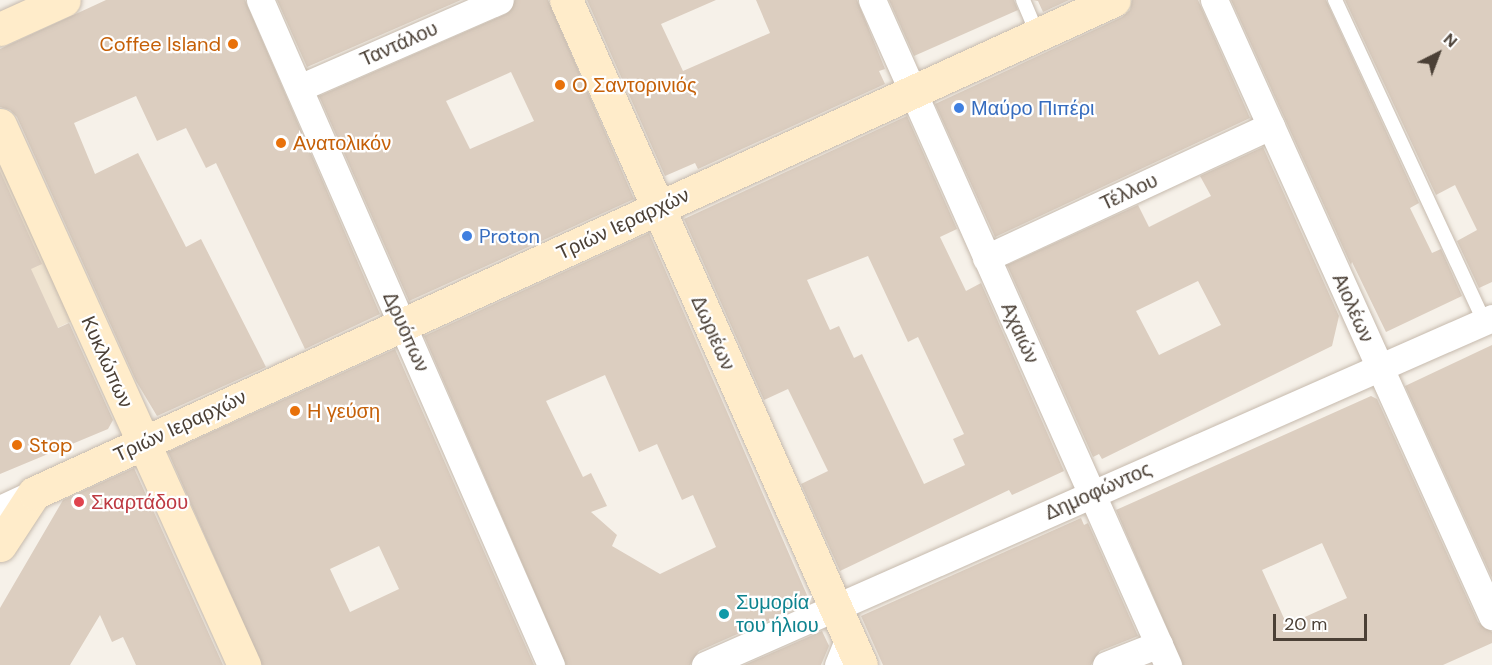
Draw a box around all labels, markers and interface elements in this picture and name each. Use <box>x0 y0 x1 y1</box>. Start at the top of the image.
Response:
street label: Ταντάλου <box>356 16 442 72</box>
north arrow <box>1408 24 1468 84</box>
text: N <box>1439 29 1462 52</box>
place label: Coffee Island <box>99 32 221 56</box>
marker: Coffee Island <box>226 37 240 51</box>
place label: Ο Σαντορινιός <box>572 73 697 97</box>
marker: Ο Σαντορινιός <box>553 78 567 92</box>
place label: Μαύρο Πιπέρι <box>971 96 1095 120</box>
marker: Μαύρο Πιπέρι <box>952 101 966 115</box>
place label: Ανατολικόν <box>293 131 391 155</box>
marker: Ανατολικόν <box>274 136 288 150</box>
street label: Τέλλου <box>1096 168 1162 216</box>
street label: Τριών Ιεραρχών <box>553 183 693 265</box>
place label: Proton <box>479 224 540 248</box>
marker: Proton <box>460 229 474 243</box>
street label: Αιολέων <box>1327 270 1379 346</box>
street label: Δρυόπων <box>378 288 434 376</box>
street label: Δωριέων <box>686 292 740 374</box>
street label: Αχαιών <box>996 299 1044 367</box>
street label: Κυκλώπων <box>76 312 138 412</box>
street label: Τριών Ιεραρχών <box>110 385 250 467</box>
place label: Η γεύση <box>307 399 380 423</box>
marker: Η γεύση <box>288 404 302 418</box>
place label: Stop <box>29 433 73 457</box>
marker: Stop <box>10 438 24 452</box>
street label: Δημοφώντος <box>1041 457 1155 525</box>
place label: Σκαρτάδου <box>91 490 188 514</box>
marker: Σκαρτάδου <box>72 495 86 509</box>
place label: Συμορία του ήλιου <box>736 590 819 637</box>
scale bar <box>1276 602 1370 640</box>
marker: Συμορία του ήλιου <box>717 607 731 621</box>
text: 20 m <box>1284 612 1327 636</box>

